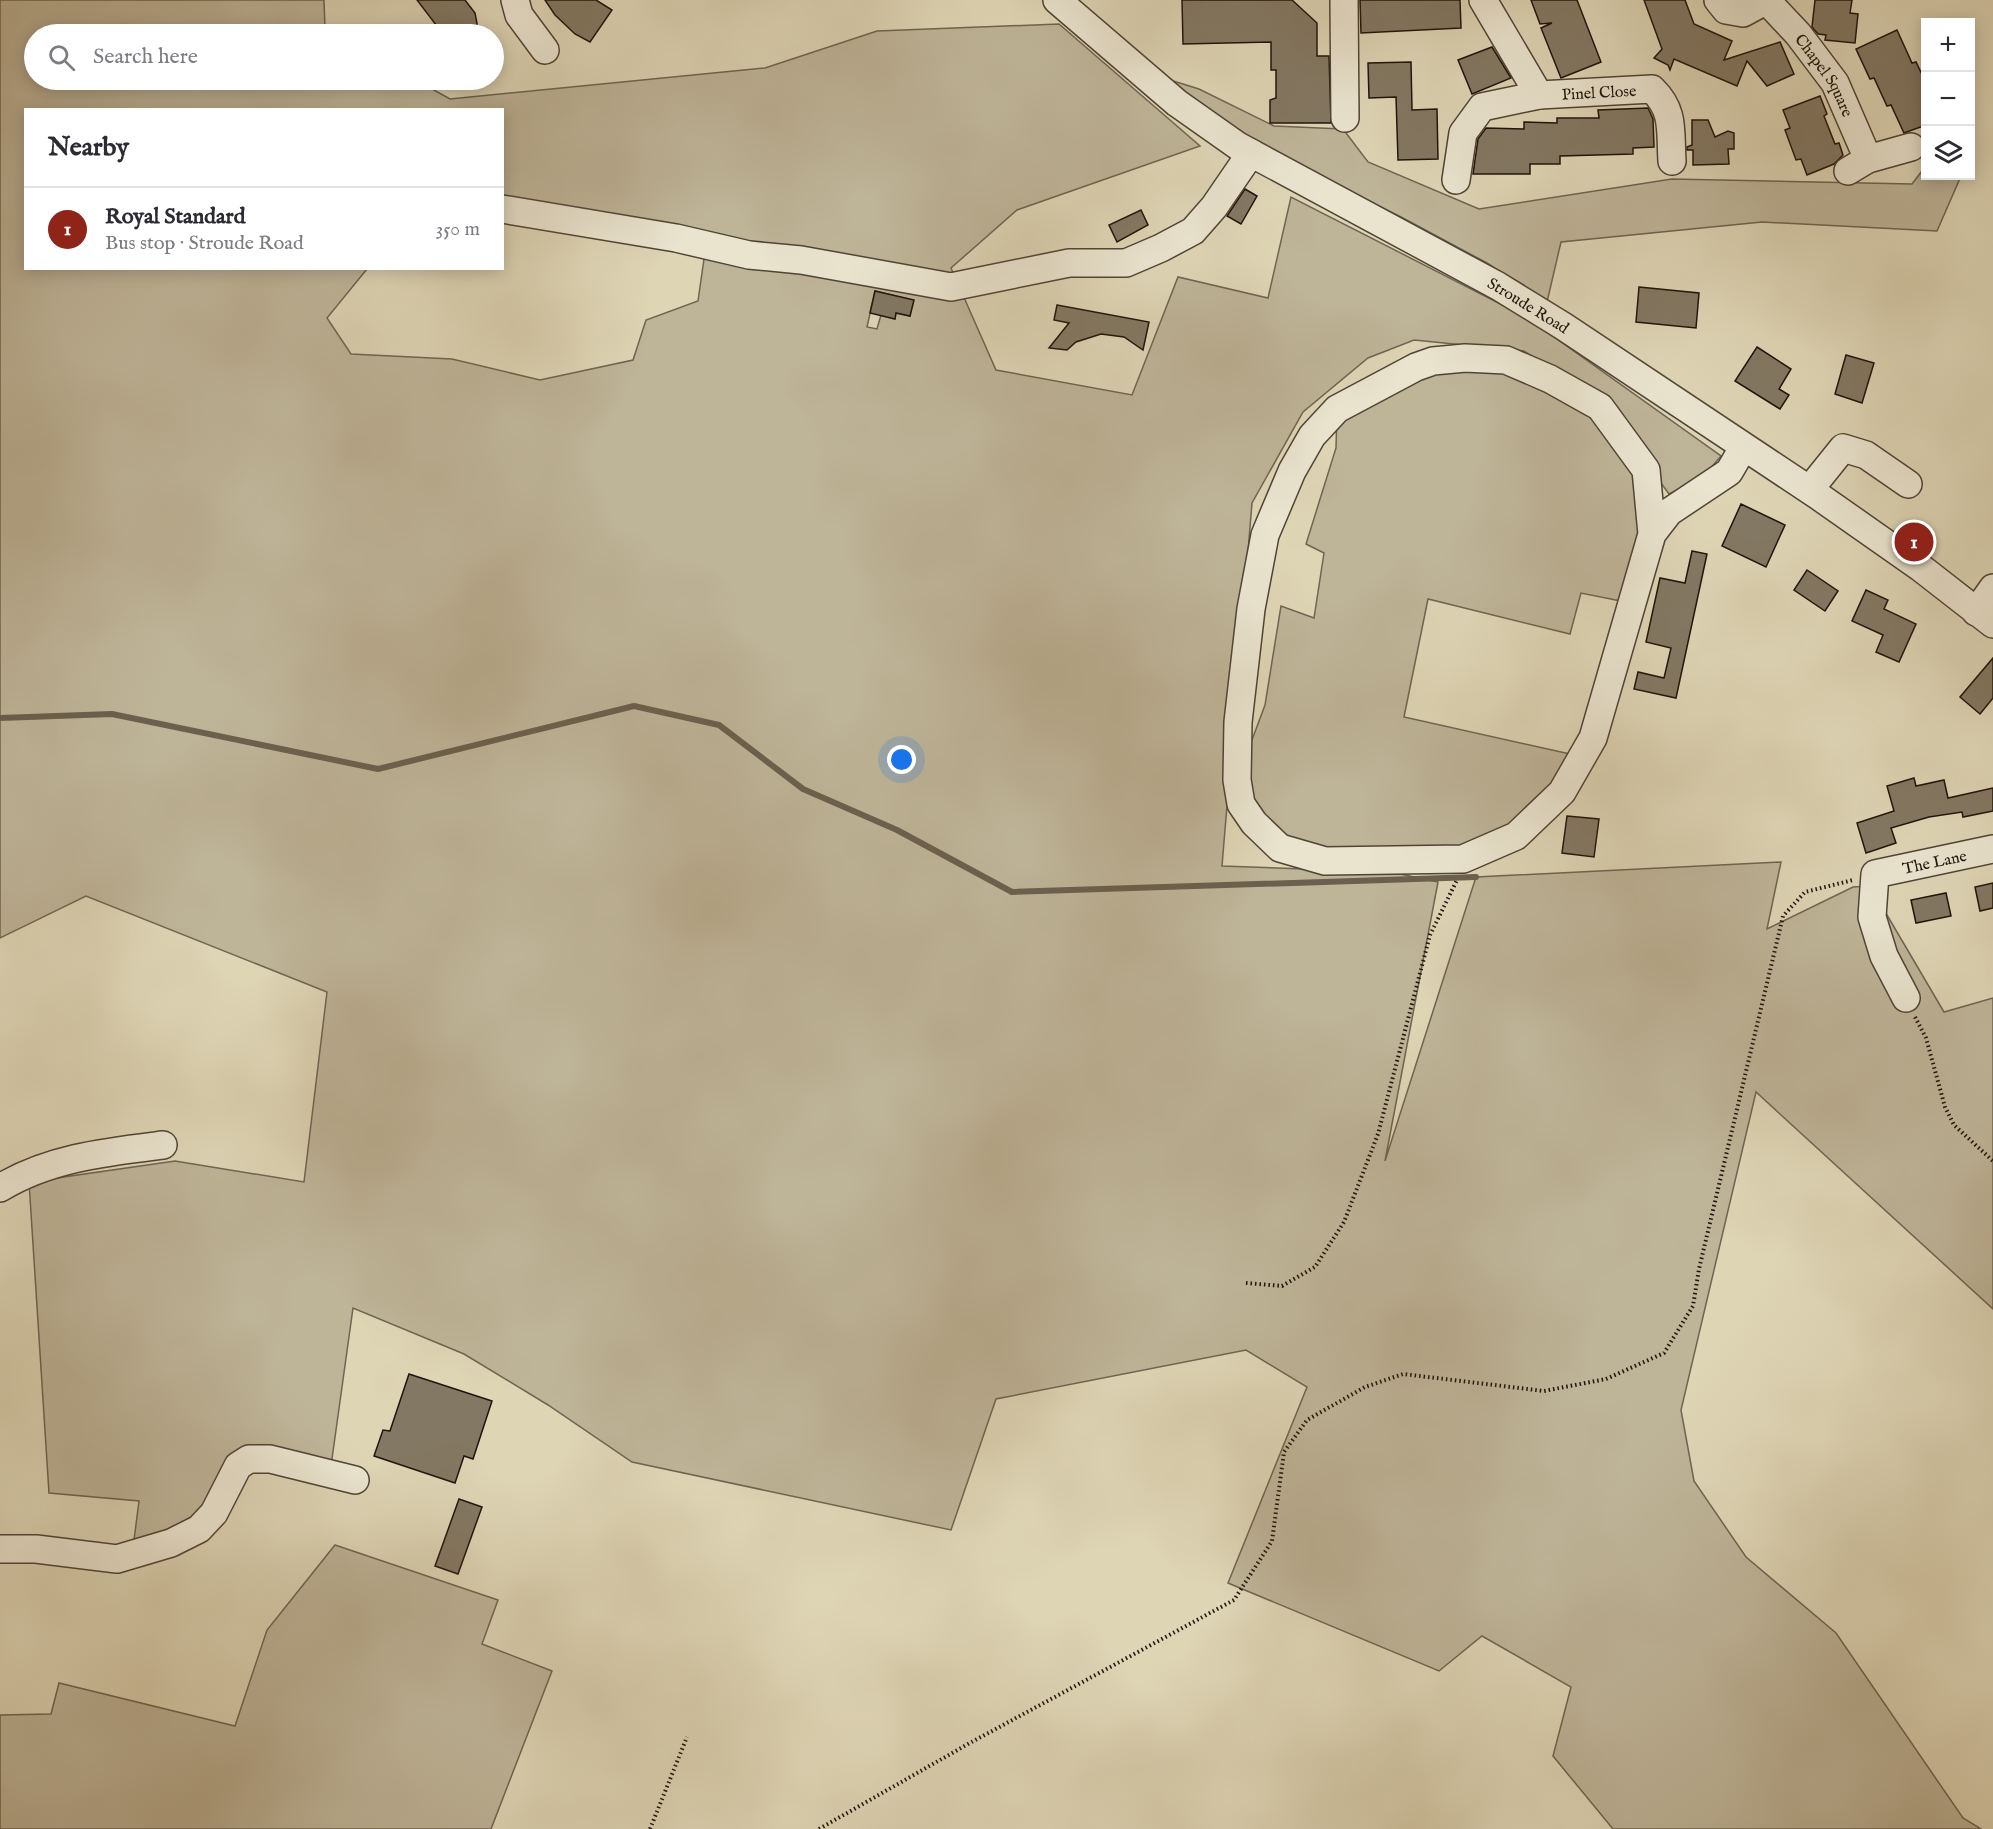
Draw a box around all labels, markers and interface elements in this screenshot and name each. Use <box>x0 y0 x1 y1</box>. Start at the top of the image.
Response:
map controls <box>1921 18 1975 180</box>
button: + <box>1921 18 1975 72</box>
search box <box>24 24 504 90</box>
street label: Chapel Square <box>1789 30 1857 120</box>
icon: search <box>45 41 78 74</box>
text: Search here <box>93 43 198 71</box>
button: − <box>1921 72 1975 126</box>
street label: Pinel Close <box>1561 82 1637 106</box>
button: layers <box>1921 126 1975 180</box>
text: Nearby <box>48 131 129 164</box>
text: Royal Standard <box>105 203 245 231</box>
text: 1 <box>64 217 71 242</box>
text: 350 m <box>436 217 480 242</box>
text: Bus stop · Stroude Road <box>105 231 304 256</box>
street label: Stroude Road <box>1483 274 1572 339</box>
pin: 1 <box>1894 520 1934 564</box>
your location <box>887 745 916 774</box>
street label: The Lane <box>1901 847 1969 880</box>

